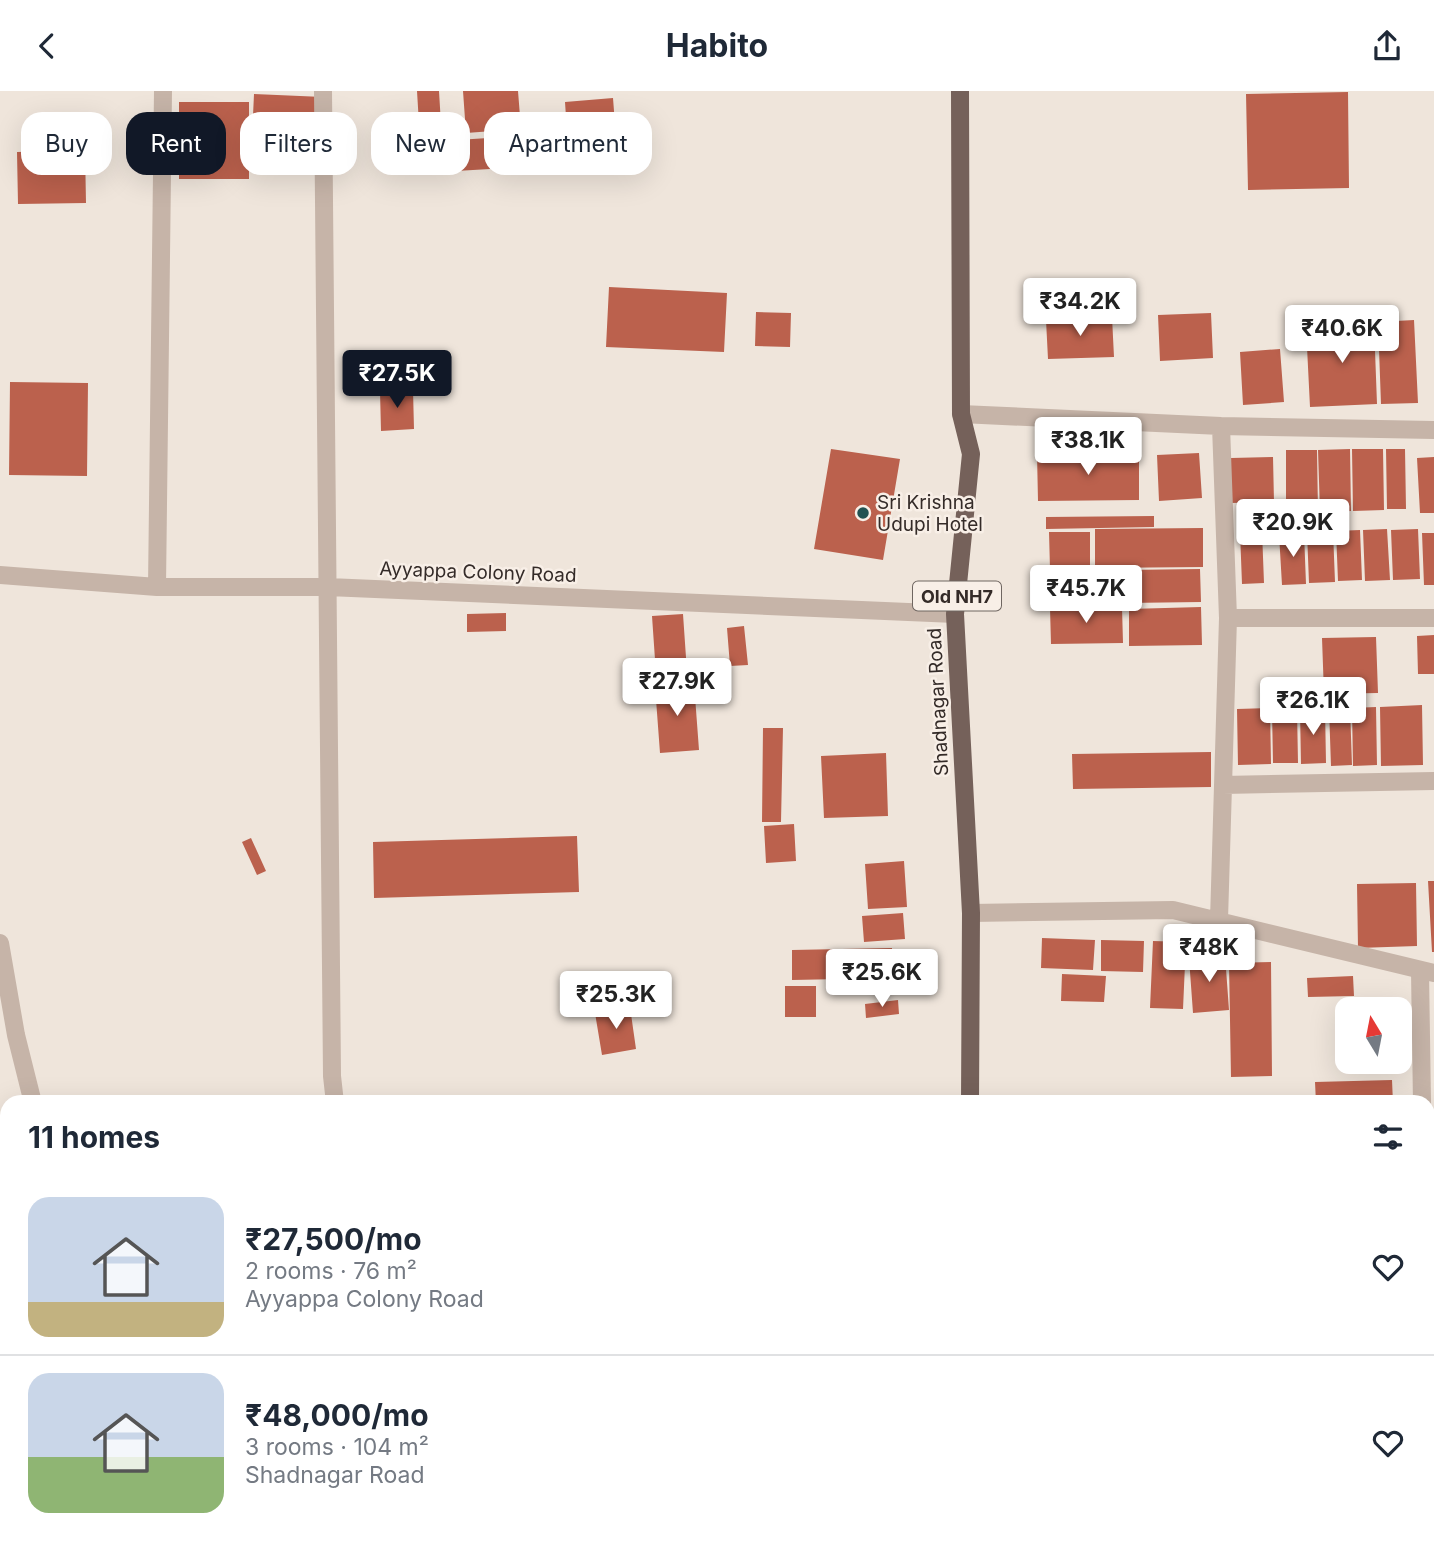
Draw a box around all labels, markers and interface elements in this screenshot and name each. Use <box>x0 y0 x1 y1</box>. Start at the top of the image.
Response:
text: Habito <box>666 26 768 65</box>
icon: back <box>28 27 66 65</box>
icon: share <box>1368 27 1406 65</box>
chip: Buy <box>21 112 112 175</box>
chip: Rent <box>126 112 226 175</box>
chip: Filters <box>240 112 357 175</box>
chip: New <box>371 112 470 175</box>
chip: Apartment <box>484 112 652 175</box>
pin: ₹34.2K <box>1023 279 1137 338</box>
text: ₹34.2K <box>1039 287 1121 315</box>
pin: ₹40.6K <box>1285 306 1399 365</box>
text: ₹40.6K <box>1301 314 1383 342</box>
pin: ₹27.5K <box>340 351 454 410</box>
text: ₹27.5K <box>359 359 435 387</box>
pin: ₹38.1K <box>1031 417 1145 477</box>
text: ₹38.1K <box>1051 426 1125 454</box>
place label: Sri Krishna Udupi Hotel <box>877 491 983 536</box>
pin: ₹20.9K <box>1236 499 1350 559</box>
marker: Sri Krishna Udupi Hotel <box>855 505 871 521</box>
text: ₹20.9K <box>1252 508 1334 536</box>
street label: Ayyappa Colony Road <box>379 557 577 587</box>
pin: ₹45.7K <box>1029 566 1143 625</box>
text: ₹45.7K <box>1046 574 1126 602</box>
road number: Old NH7 <box>913 581 1001 611</box>
street label: Shadnagar Road <box>923 627 953 777</box>
pin: ₹27.9K <box>620 659 734 718</box>
text: ₹27.9K <box>639 667 716 695</box>
pin: ₹26.1K <box>1256 677 1370 737</box>
text: ₹26.1K <box>1276 686 1350 714</box>
pin: ₹48K <box>1168 925 1250 984</box>
text: ₹48K <box>1179 933 1239 961</box>
pin: ₹25.6K <box>825 949 939 1009</box>
text: ₹25.6K <box>842 958 922 986</box>
pin: ₹25.3K <box>559 971 673 1031</box>
text: ₹25.3K <box>576 980 656 1008</box>
north arrow <box>1335 997 1412 1075</box>
map controls <box>1335 997 1412 1074</box>
icon: filters <box>1369 1118 1407 1156</box>
text: 11 homes <box>28 1119 160 1155</box>
text: ₹27,500/mo <box>245 1221 422 1257</box>
icon: home <box>84 1225 168 1309</box>
icon: heart <box>1369 1248 1407 1286</box>
text: 2 rooms · 76 m² <box>245 1257 417 1285</box>
text: Ayyappa Colony Road <box>245 1285 484 1313</box>
text: ₹48,000/mo <box>245 1397 429 1433</box>
icon: home <box>84 1401 168 1485</box>
icon: heart <box>1369 1424 1407 1462</box>
text: 3 rooms · 104 m² <box>245 1433 429 1461</box>
text: Shadnagar Road <box>245 1461 425 1489</box>

